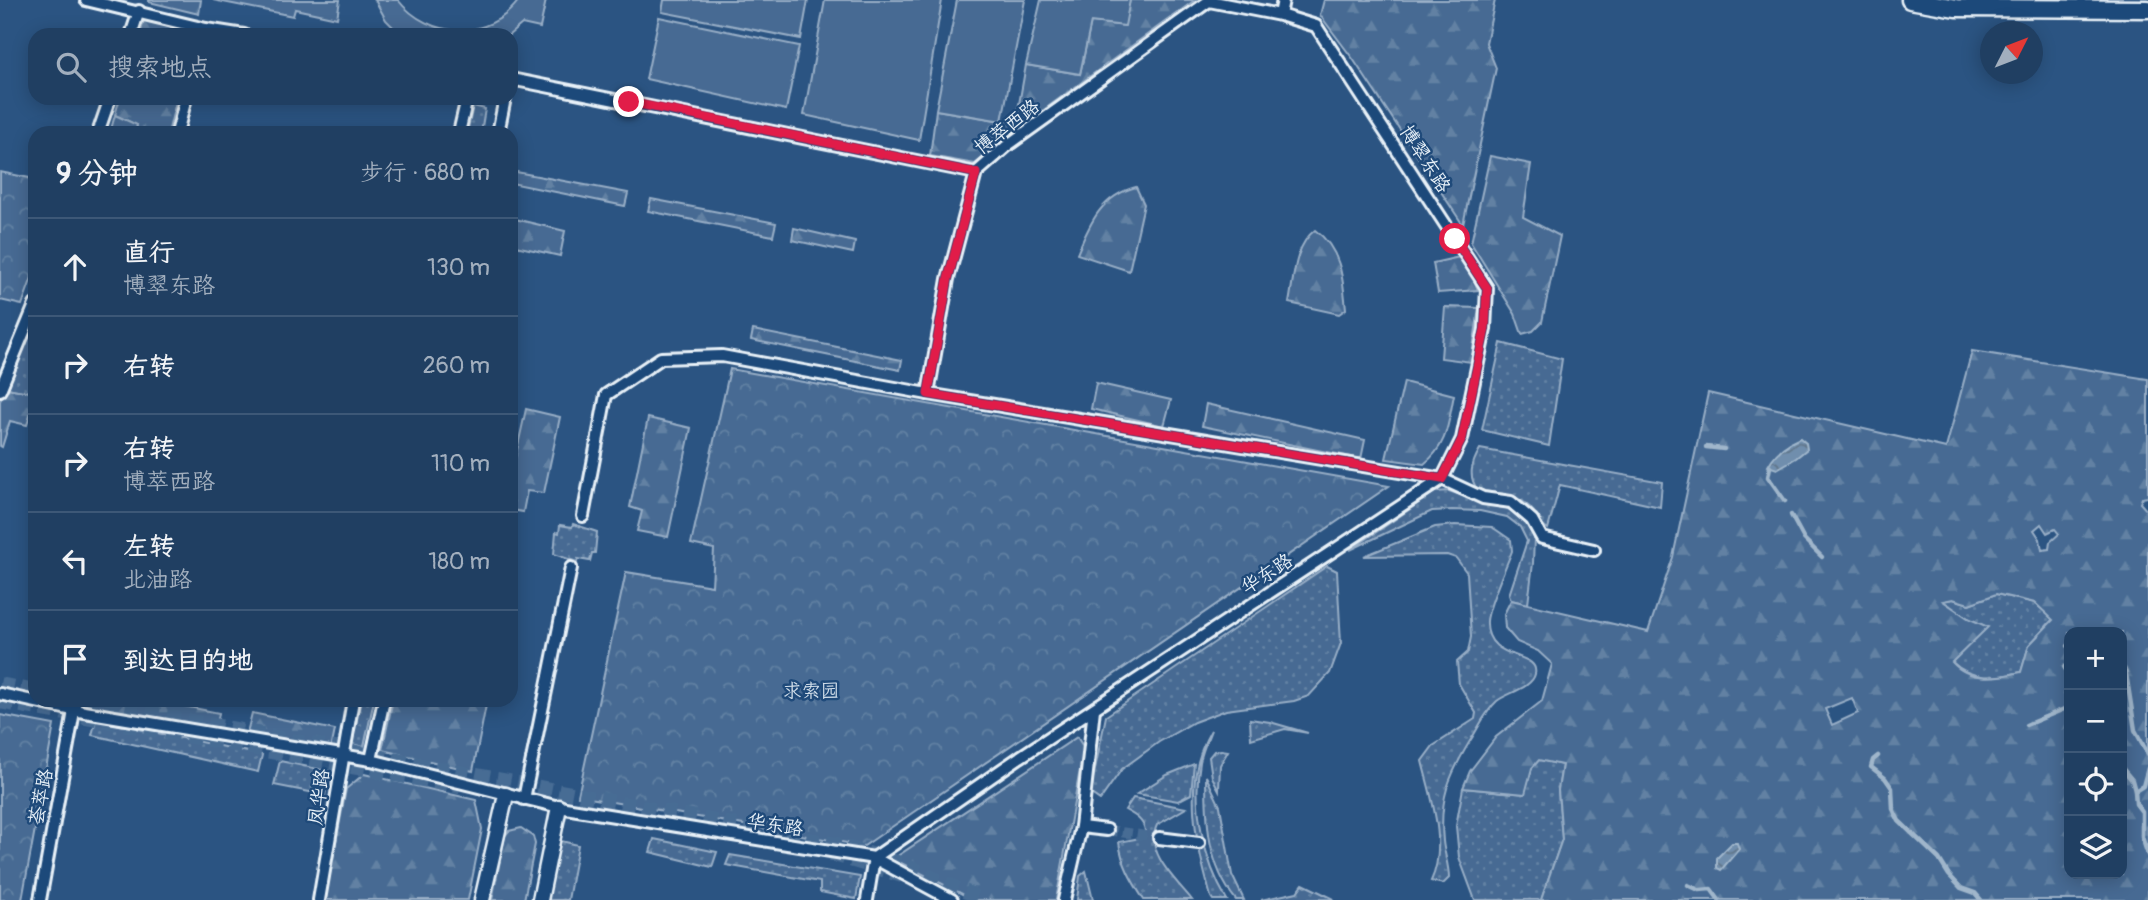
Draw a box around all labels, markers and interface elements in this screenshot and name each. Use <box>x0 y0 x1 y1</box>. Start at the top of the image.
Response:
north arrow <box>1980 21 2043 84</box>
search box <box>28 28 518 105</box>
icon: search <box>52 48 90 86</box>
text: 搜索地点 <box>108 52 212 84</box>
route end <box>613 86 644 117</box>
street label: 博萃西路 <box>970 94 1044 160</box>
street label: 博翠东路 <box>1394 121 1456 197</box>
text: 9 分钟 <box>56 155 138 192</box>
text: 步行 · 680 m <box>360 158 490 187</box>
route start <box>1439 223 1470 254</box>
text: 直行 <box>123 237 175 269</box>
icon: ahead <box>56 248 94 286</box>
text: 130 m <box>427 253 490 282</box>
text: 博翠东路 <box>123 271 215 300</box>
icon: right <box>56 346 94 384</box>
text: 右转 <box>123 351 175 383</box>
text: 260 m <box>423 351 490 380</box>
text: 右转 <box>123 433 175 465</box>
icon: right <box>56 444 94 482</box>
text: 110 m <box>431 449 490 478</box>
text: 博萃西路 <box>123 467 215 496</box>
text: 左转 <box>123 531 175 563</box>
icon: left <box>56 542 94 580</box>
text: 180 m <box>428 547 490 576</box>
street label: 华东路 <box>1237 548 1297 600</box>
text: 北油路 <box>123 565 192 594</box>
map controls <box>2064 627 2127 879</box>
button: + <box>2064 627 2127 690</box>
icon: arrive <box>56 640 94 678</box>
text: 到达目的地 <box>123 645 253 677</box>
park label: 求索园 <box>782 679 840 703</box>
button: − <box>2064 690 2127 753</box>
button: locate <box>2064 753 2127 816</box>
street label: 荟萃路 <box>24 767 58 827</box>
street label: 凤华路 <box>303 767 335 827</box>
street label: 华东路 <box>745 809 805 841</box>
button: layers <box>2064 816 2127 879</box>

